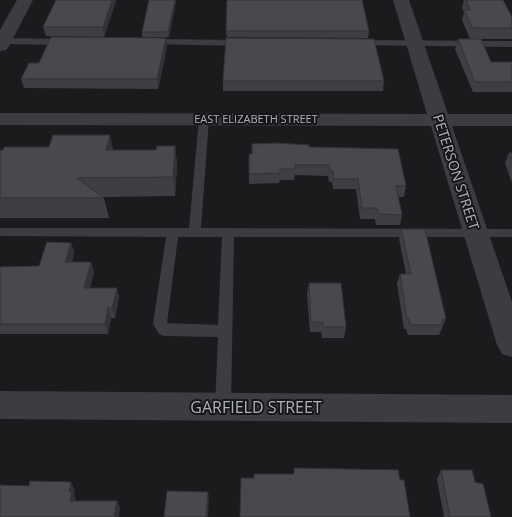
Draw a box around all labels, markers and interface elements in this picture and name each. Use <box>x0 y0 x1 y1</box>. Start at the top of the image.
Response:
street label: EAST ELIZABETH STREET <box>194 111 318 126</box>
street label: PETERSON STREET <box>429 112 484 232</box>
street label: GARFIELD STREET <box>190 396 322 418</box>

